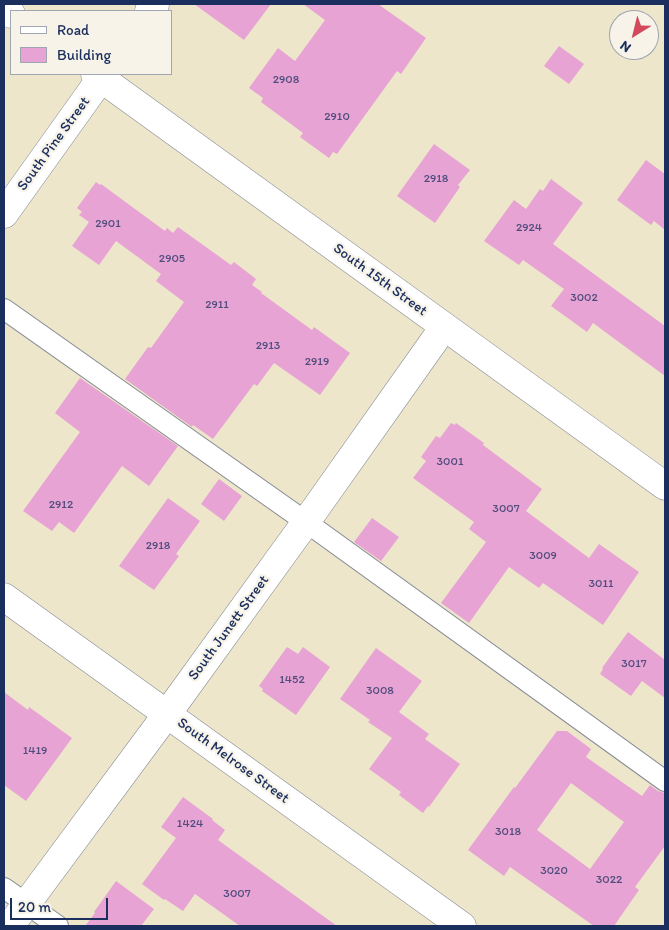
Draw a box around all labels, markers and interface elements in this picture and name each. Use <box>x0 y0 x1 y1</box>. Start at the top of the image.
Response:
legend <box>10 10 172 75</box>
north arrow <box>609 10 659 60</box>
text: Road <box>57 21 89 39</box>
text: N <box>617 37 634 56</box>
text: Building <box>57 46 111 64</box>
house number: 2908 <box>273 73 299 87</box>
street label: South Pine Street <box>14 93 94 195</box>
house number: 2910 <box>324 110 350 124</box>
house number: 2918 <box>424 172 448 186</box>
house number: 2901 <box>95 217 121 231</box>
house number: 2924 <box>516 221 542 235</box>
street label: South 15th Street <box>329 240 431 320</box>
house number: 2905 <box>159 252 185 266</box>
house number: 3002 <box>570 291 598 305</box>
house number: 2911 <box>205 298 229 312</box>
house number: 2913 <box>256 339 280 353</box>
house number: 2919 <box>305 355 329 369</box>
house number: 3001 <box>437 455 463 469</box>
house number: 2912 <box>49 498 73 512</box>
house number: 3007 <box>492 502 520 516</box>
house number: 2918 <box>146 539 170 553</box>
house number: 3009 <box>529 549 557 563</box>
street label: South Junett Street <box>185 572 273 684</box>
house number: 3011 <box>588 577 614 591</box>
house number: 3017 <box>621 657 647 671</box>
house number: 1452 <box>279 673 305 687</box>
house number: 3008 <box>366 684 394 698</box>
street label: South Melrose Street <box>173 714 293 808</box>
house number: 1419 <box>23 744 47 758</box>
house number: 1424 <box>177 817 203 831</box>
house number: 3018 <box>495 825 521 839</box>
house number: 3020 <box>540 864 568 878</box>
house number: 3022 <box>596 873 622 887</box>
house number: 3007 <box>223 887 251 901</box>
scale bar <box>12 888 110 920</box>
text: 20 m <box>18 898 51 916</box>

